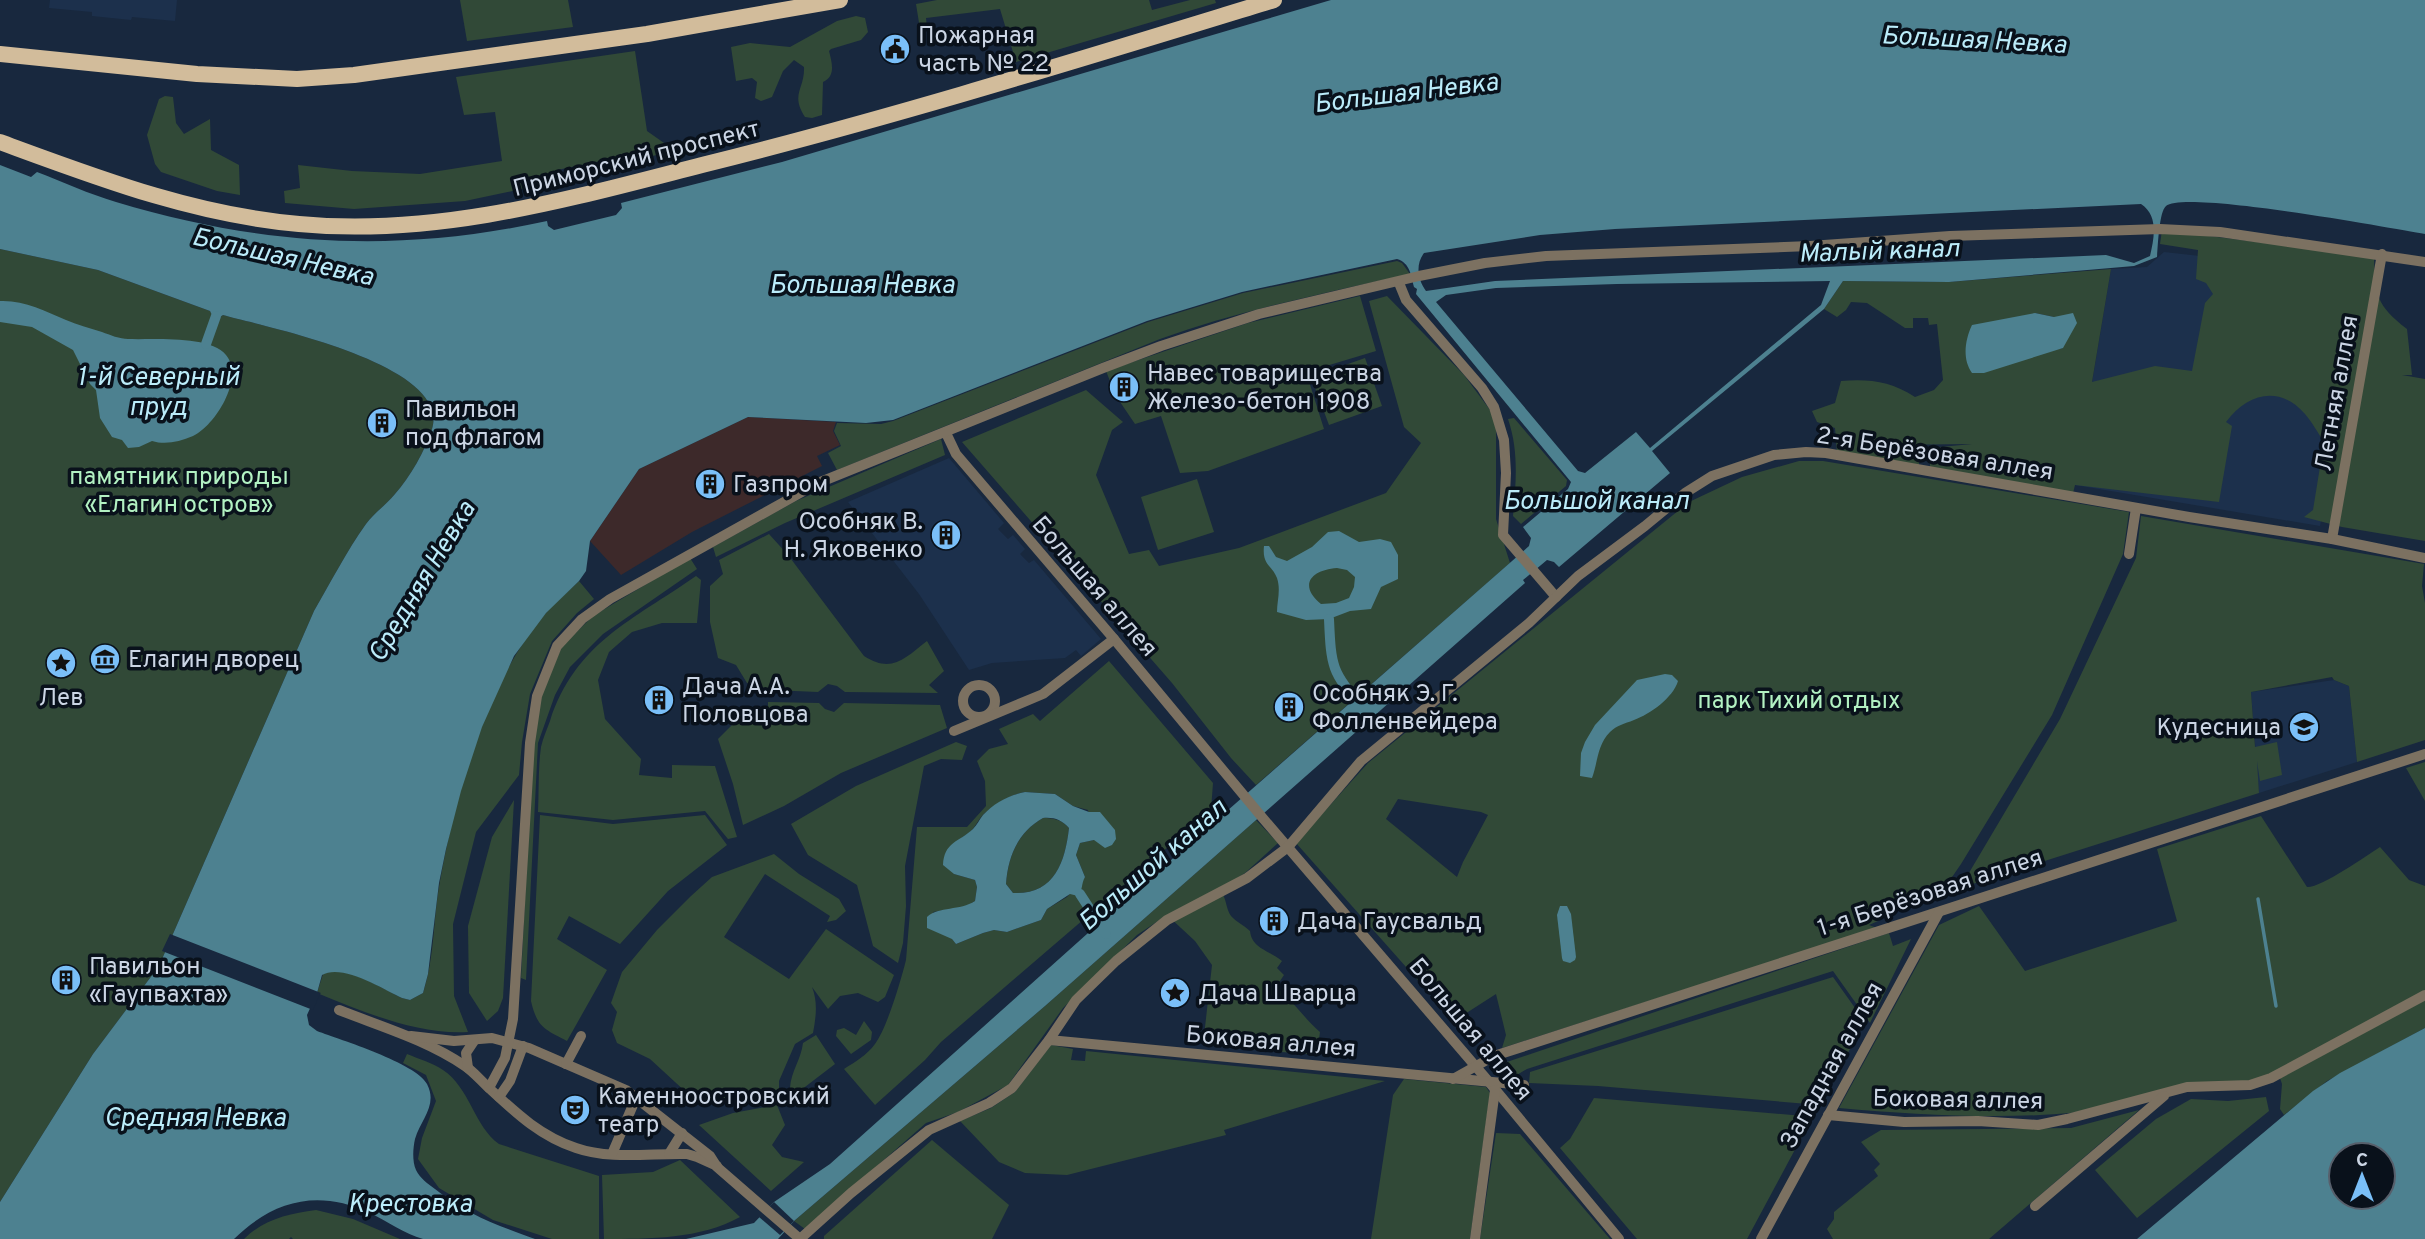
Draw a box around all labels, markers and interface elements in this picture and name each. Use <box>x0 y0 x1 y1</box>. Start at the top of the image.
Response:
water label: Большая Невка <box>1880 20 2068 63</box>
place label: Пожарная часть № 22 <box>918 22 1049 80</box>
public building icon: Пожарная часть № 22 <box>878 32 912 66</box>
water label: Большая Невка <box>1312 67 1501 122</box>
street label: Приморский проспект <box>510 115 763 205</box>
water label: Большая Невка <box>188 222 377 295</box>
water label: Малый канал <box>1798 233 1961 272</box>
water label: Большая Невка <box>769 270 955 303</box>
street label: Летняя аллея <box>2309 313 2366 474</box>
place label: Навес товарищества Железо-бетон 1908 <box>1147 360 1382 418</box>
water label: 1-й Северный пруд <box>77 362 240 425</box>
building icon: Навес товарищества Железо-бетон 1908 <box>1107 370 1141 404</box>
place label: Павильон под флагом <box>405 396 542 454</box>
building icon: Павильон под флагом <box>365 406 399 440</box>
street label: 2-я Берёзовая аллея <box>1814 421 2055 489</box>
park label: памятник природы «Елагин остров» <box>69 463 289 521</box>
building icon: Газпром <box>693 467 727 501</box>
place label: Газпром <box>733 471 828 501</box>
water label: Большой канал <box>1503 486 1690 519</box>
water label: Средняя Невка <box>362 495 484 669</box>
place label: Особняк В. Н. Яковенко <box>783 508 923 566</box>
street label: Большая аллея <box>1024 511 1163 664</box>
building icon: Особняк В. Н. Яковенко <box>929 518 963 552</box>
museum icon: Елагин дворец <box>88 642 122 676</box>
place icon: Лев <box>44 646 78 680</box>
place label: Елагин дворец <box>128 646 299 676</box>
place label: Дача А.А. Половцова <box>682 673 808 731</box>
place label: Особняк Э. Г. Фолленвейдера <box>1312 680 1498 738</box>
building icon: Дача А.А. Половцова <box>642 683 676 717</box>
place label: Лев <box>38 684 84 714</box>
park label: парк Тихий отдых <box>1698 687 1900 717</box>
building icon: Особняк Э. Г. Фолленвейдера <box>1272 690 1306 724</box>
school or university icon: Кудесница <box>2287 710 2321 744</box>
place label: Кудесница <box>2156 714 2281 744</box>
water label: Большой канал <box>1073 792 1235 939</box>
street label: 1-я Берёзовая аллея <box>1814 843 2047 944</box>
building icon: Дача Гаусвальд <box>1257 904 1291 938</box>
place label: Дача Гаусвальд <box>1297 908 1482 938</box>
place label: Павильон «Гаупвахта» <box>89 953 228 1011</box>
street label: Большая аллея <box>1401 953 1538 1108</box>
building icon: Павильон «Гаупвахта» <box>49 963 83 997</box>
place icon: Дача Шварца <box>1158 976 1192 1010</box>
street label: Западная аллея <box>1775 977 1891 1155</box>
place label: Дача Шварца <box>1198 980 1356 1010</box>
street label: Боковая аллея <box>1185 1021 1357 1065</box>
place label: Каменноостровский театр <box>598 1083 830 1141</box>
street label: Боковая аллея <box>1872 1085 2044 1117</box>
theatre icon: Каменноостровский театр <box>558 1093 592 1127</box>
water label: Средняя Невка <box>104 1103 287 1136</box>
north arrow <box>2327 1141 2397 1211</box>
text: С <box>2356 1149 2368 1173</box>
water label: Крестовка <box>348 1189 473 1222</box>

